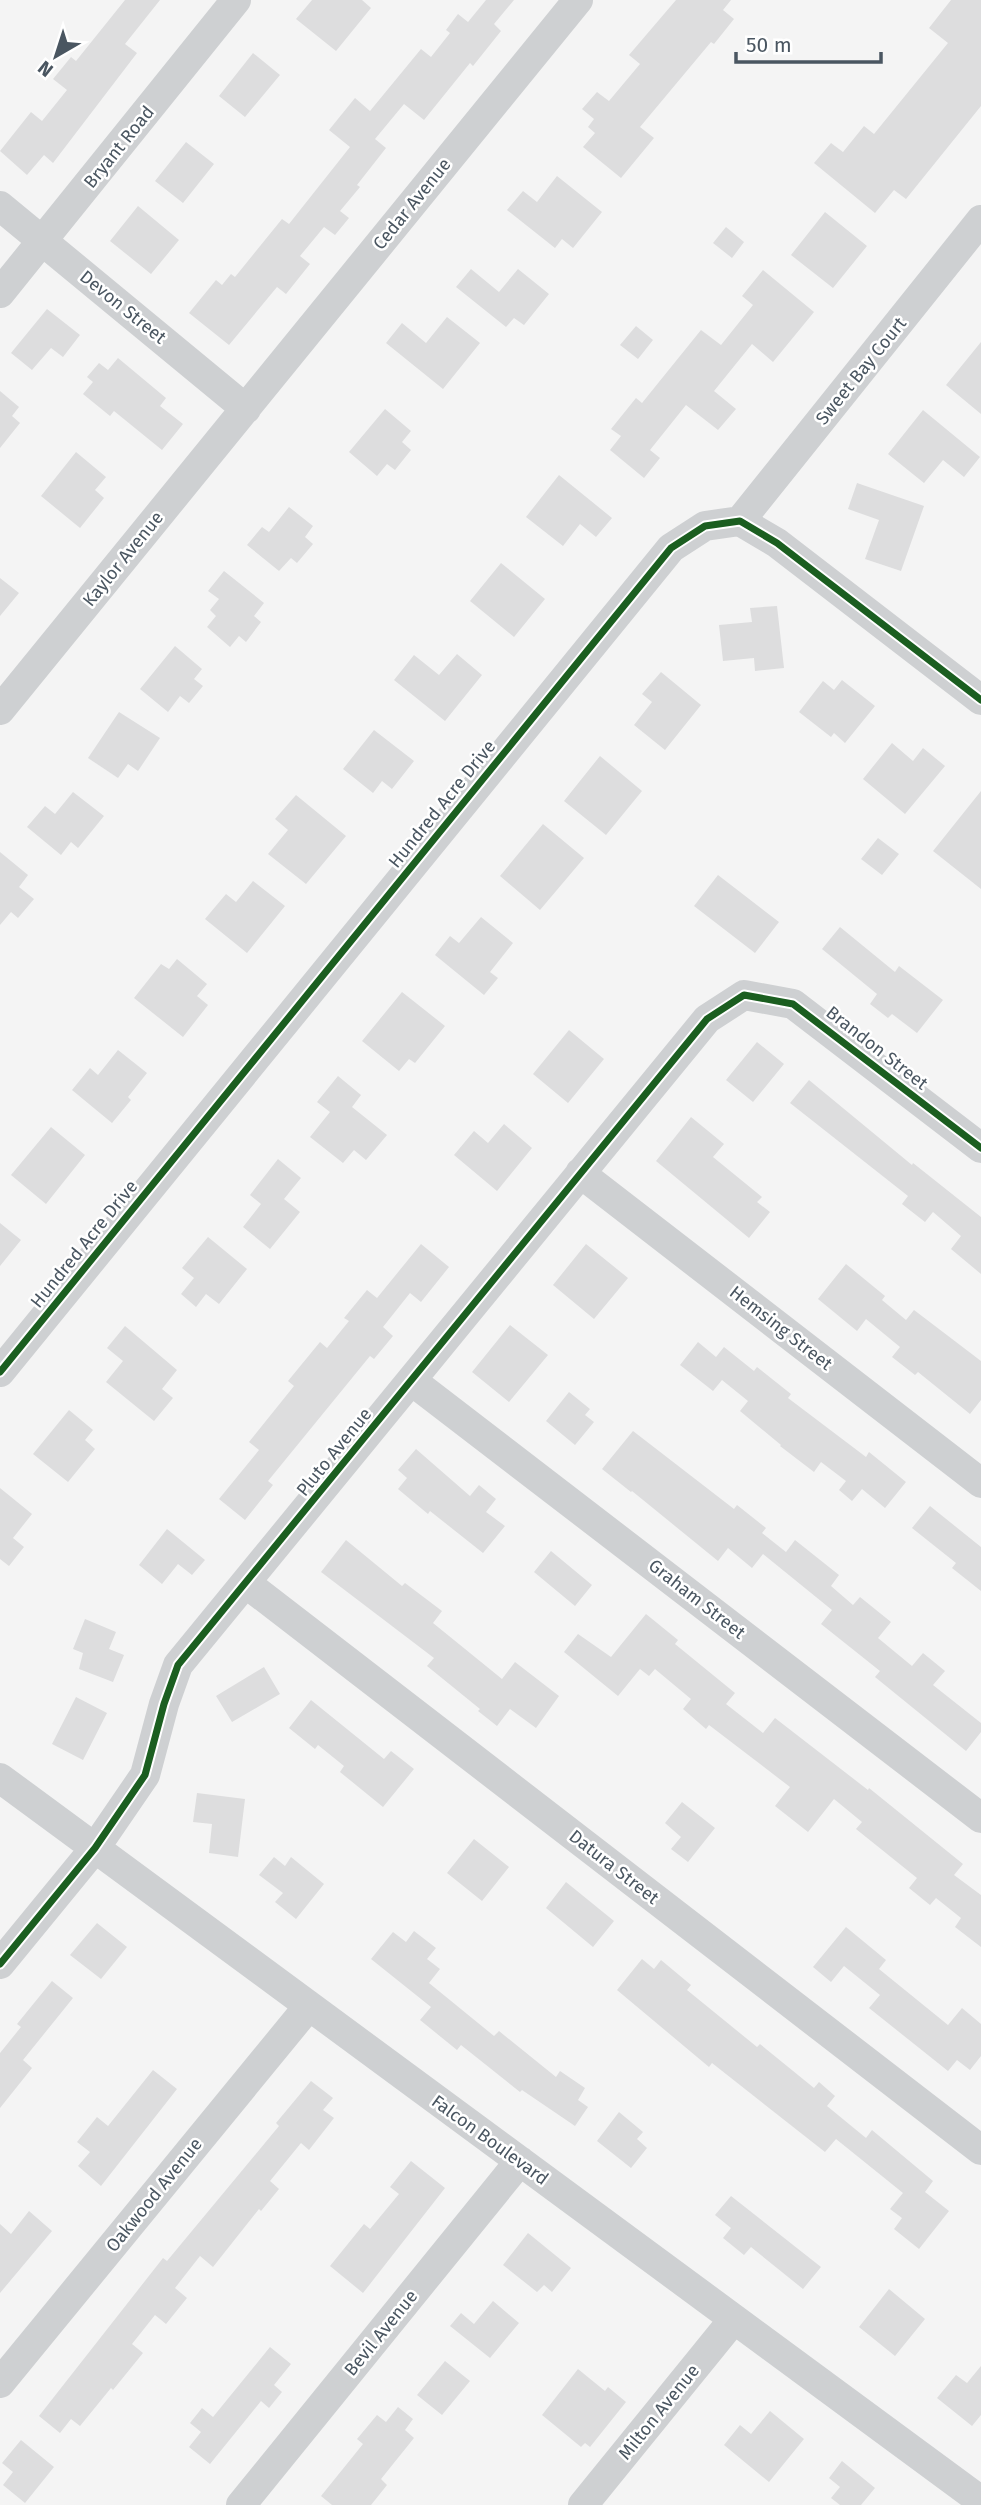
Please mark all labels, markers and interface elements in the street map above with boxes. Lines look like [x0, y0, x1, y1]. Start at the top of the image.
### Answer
north arrow [21, 21, 91, 91]
scale bar [736, 21, 881, 65]
text: 50 m [746, 32, 792, 58]
text: N [33, 56, 58, 82]
street label: Bryant Road [79, 101, 159, 193]
street label: Cedar Avenue [368, 154, 456, 254]
street label: Devon Street [75, 265, 171, 349]
street label: Sweet Bay Court [811, 312, 911, 429]
street label: Kaylor Avenue [78, 507, 168, 611]
street label: Hundred Acre Drive [384, 736, 500, 872]
street label: Brandon Street [822, 1001, 933, 1095]
street label: Hundred Acre Drive [26, 1176, 142, 1312]
street label: Hemsing Street [725, 1281, 837, 1375]
street label: Pluto Avenue [292, 1403, 376, 1501]
street label: Graham Street [644, 1554, 750, 1644]
street label: Datura Street [565, 1825, 664, 1909]
street label: Falcon Boulevard [427, 2090, 553, 2190]
street label: Oakwood Avenue [101, 2133, 207, 2257]
street label: Bevil Avenue [340, 2286, 422, 2380]
street label: Milton Avenue [614, 2360, 704, 2464]

